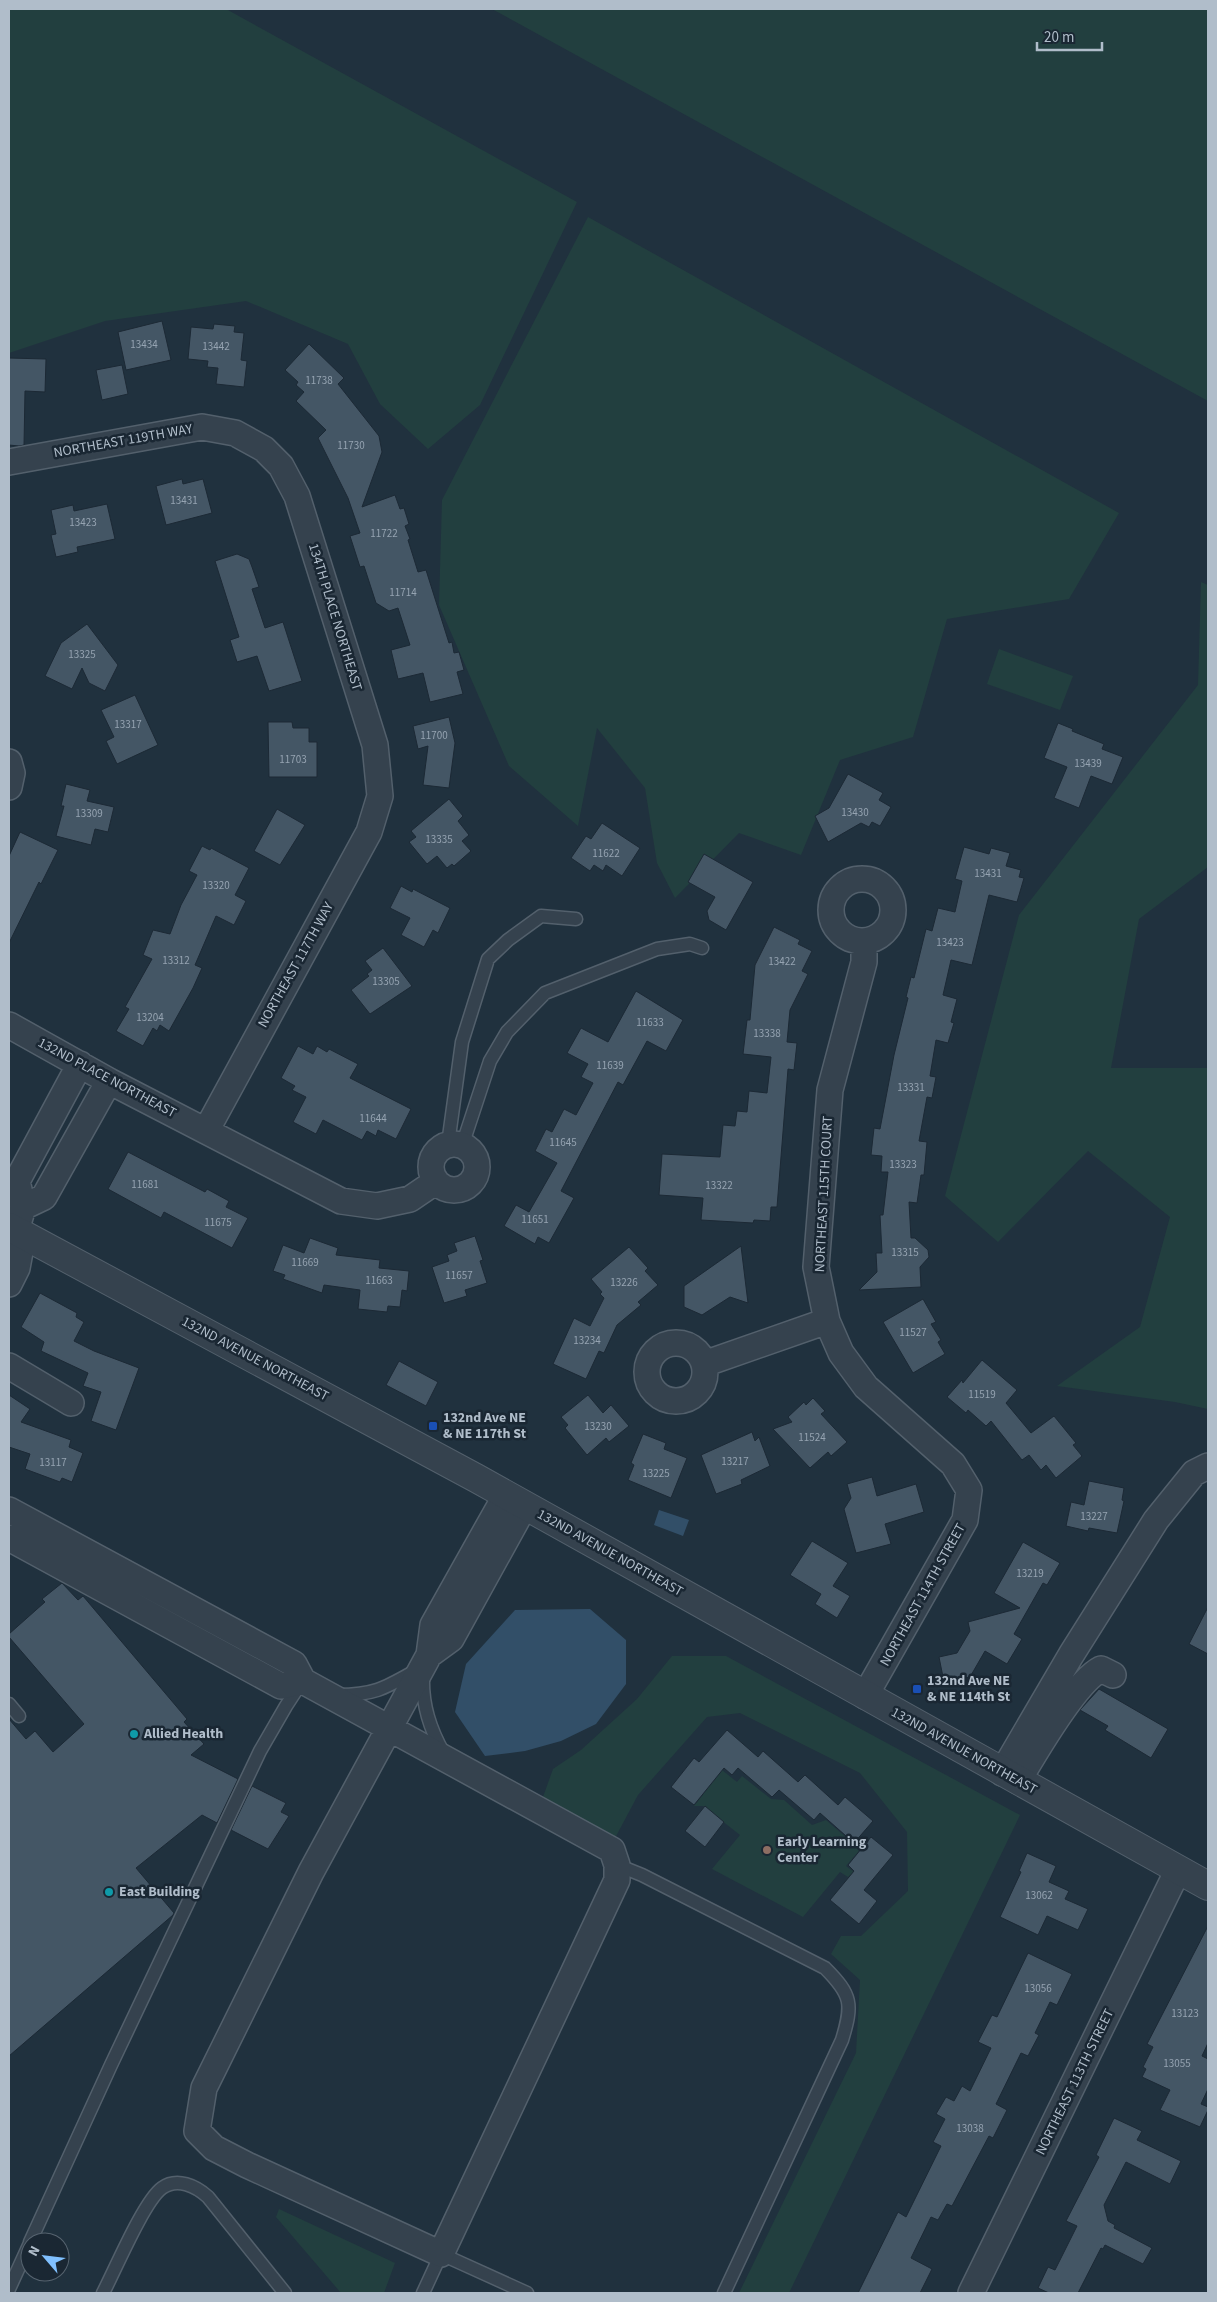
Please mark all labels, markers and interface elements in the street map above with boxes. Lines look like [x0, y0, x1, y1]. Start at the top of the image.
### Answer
scale bar [1037, 20, 1102, 52]
text: 20 m [1044, 27, 1074, 48]
house number: 13434 [130, 337, 158, 352]
house number: 13442 [202, 339, 230, 354]
house number: 11738 [305, 373, 333, 388]
street label: NORTHEAST 119TH WAY [52, 419, 194, 463]
house number: 11730 [337, 438, 365, 453]
house number: 13431 [170, 493, 198, 508]
house number: 13423 [69, 515, 97, 530]
house number: 11722 [370, 526, 398, 541]
street label: 134TH PLACE NORTHEAST [303, 541, 367, 694]
house number: 11714 [389, 585, 417, 600]
house number: 13325 [68, 647, 96, 662]
house number: 13317 [114, 717, 142, 732]
house number: 11700 [420, 728, 448, 743]
house number: 11703 [279, 752, 307, 767]
house number: 13439 [1074, 756, 1102, 771]
house number: 13430 [841, 805, 869, 820]
house number: 13309 [75, 806, 103, 821]
house number: 13335 [425, 832, 453, 847]
house number: 11622 [592, 846, 620, 861]
house number: 13431 [974, 866, 1002, 881]
house number: 13320 [202, 878, 230, 893]
street label: NORTHEAST 117TH WAY [253, 898, 339, 1031]
house number: 13423 [936, 935, 964, 950]
house number: 13312 [162, 953, 190, 968]
house number: 13422 [768, 954, 796, 969]
house number: 13305 [372, 974, 400, 989]
house number: 13204 [136, 1010, 164, 1025]
house number: 11633 [636, 1015, 664, 1030]
house number: 13338 [753, 1026, 781, 1041]
street label: 132ND PLACE NORTHEAST [34, 1033, 180, 1123]
house number: 11639 [596, 1058, 624, 1073]
house number: 13331 [897, 1080, 925, 1095]
house number: 11644 [359, 1111, 387, 1126]
street label: NORTHEAST 115TH COURT [810, 1115, 838, 1273]
house number: 11645 [549, 1135, 577, 1150]
house number: 13323 [889, 1157, 917, 1172]
house number: 11681 [131, 1177, 159, 1192]
house number: 13322 [705, 1178, 733, 1193]
house number: 11651 [521, 1212, 549, 1227]
house number: 11675 [204, 1215, 232, 1230]
house number: 13315 [891, 1245, 919, 1260]
house number: 11669 [291, 1255, 319, 1270]
house number: 11657 [445, 1268, 473, 1283]
house number: 11663 [365, 1273, 393, 1288]
house number: 13226 [610, 1275, 638, 1290]
street label: 132ND AVENUE NORTHEAST [178, 1312, 333, 1407]
house number: 11527 [899, 1325, 927, 1340]
house number: 13234 [573, 1333, 601, 1348]
house number: 11519 [968, 1387, 996, 1402]
place label: 132nd Ave NE & NE 117th St [443, 1408, 527, 1444]
house number: 13230 [584, 1419, 612, 1434]
marker: 132nd Ave NE & NE 117th St [427, 1420, 439, 1432]
house number: 11524 [798, 1430, 826, 1445]
house number: 13217 [721, 1454, 749, 1469]
house number: 13117 [39, 1455, 67, 1470]
house number: 13225 [642, 1466, 670, 1481]
street label: 132ND AVENUE NORTHEAST [533, 1504, 687, 1602]
house number: 13227 [1080, 1509, 1108, 1524]
street label: NORTHEAST 114TH STREET [875, 1520, 971, 1670]
house number: 13219 [1016, 1566, 1044, 1581]
place label: 132nd Ave NE & NE 114th St [927, 1671, 1011, 1707]
marker: 132nd Ave NE & NE 114th St [911, 1683, 923, 1695]
street label: 132ND AVENUE NORTHEAST [887, 1702, 1041, 1800]
place label: Allied Health [143, 1724, 223, 1744]
marker: Allied Health [128, 1728, 140, 1740]
place label: Early Learning Center [777, 1832, 867, 1868]
marker: Early Learning Center [761, 1844, 773, 1856]
place label: East Building [119, 1882, 200, 1902]
marker: East Building [103, 1886, 115, 1898]
house number: 13062 [1025, 1888, 1053, 1903]
house number: 13056 [1024, 1981, 1052, 1996]
street label: NORTHEAST 113TH STREET [1031, 2005, 1119, 2159]
house number: 13123 [1171, 2006, 1199, 2021]
house number: 13055 [1163, 2056, 1191, 2071]
house number: 13038 [956, 2121, 984, 2136]
north arrow [20, 2232, 70, 2282]
text: N [23, 2243, 45, 2260]

